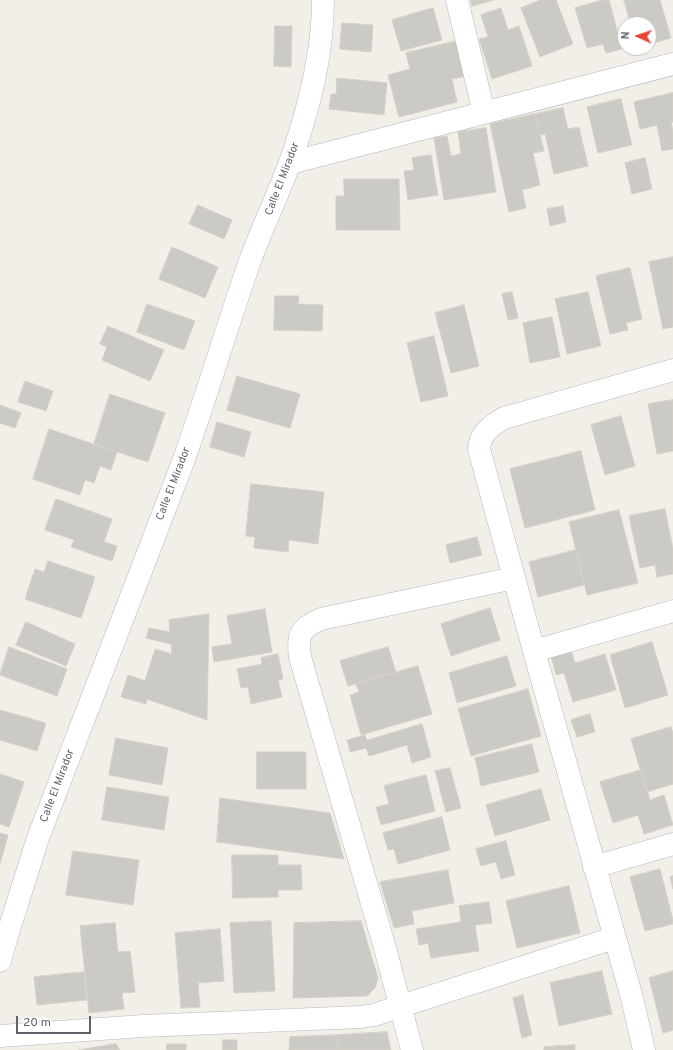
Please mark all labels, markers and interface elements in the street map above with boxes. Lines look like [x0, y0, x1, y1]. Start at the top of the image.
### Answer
north arrow [617, 16, 657, 56]
text: N [619, 31, 633, 40]
street label: Calle El Mirador [263, 140, 303, 218]
street label: Calle El Mirador [154, 445, 194, 523]
street label: Calle El Mirador [38, 747, 78, 825]
scale bar [18, 1008, 93, 1034]
text: 20 m [23, 1015, 51, 1031]

